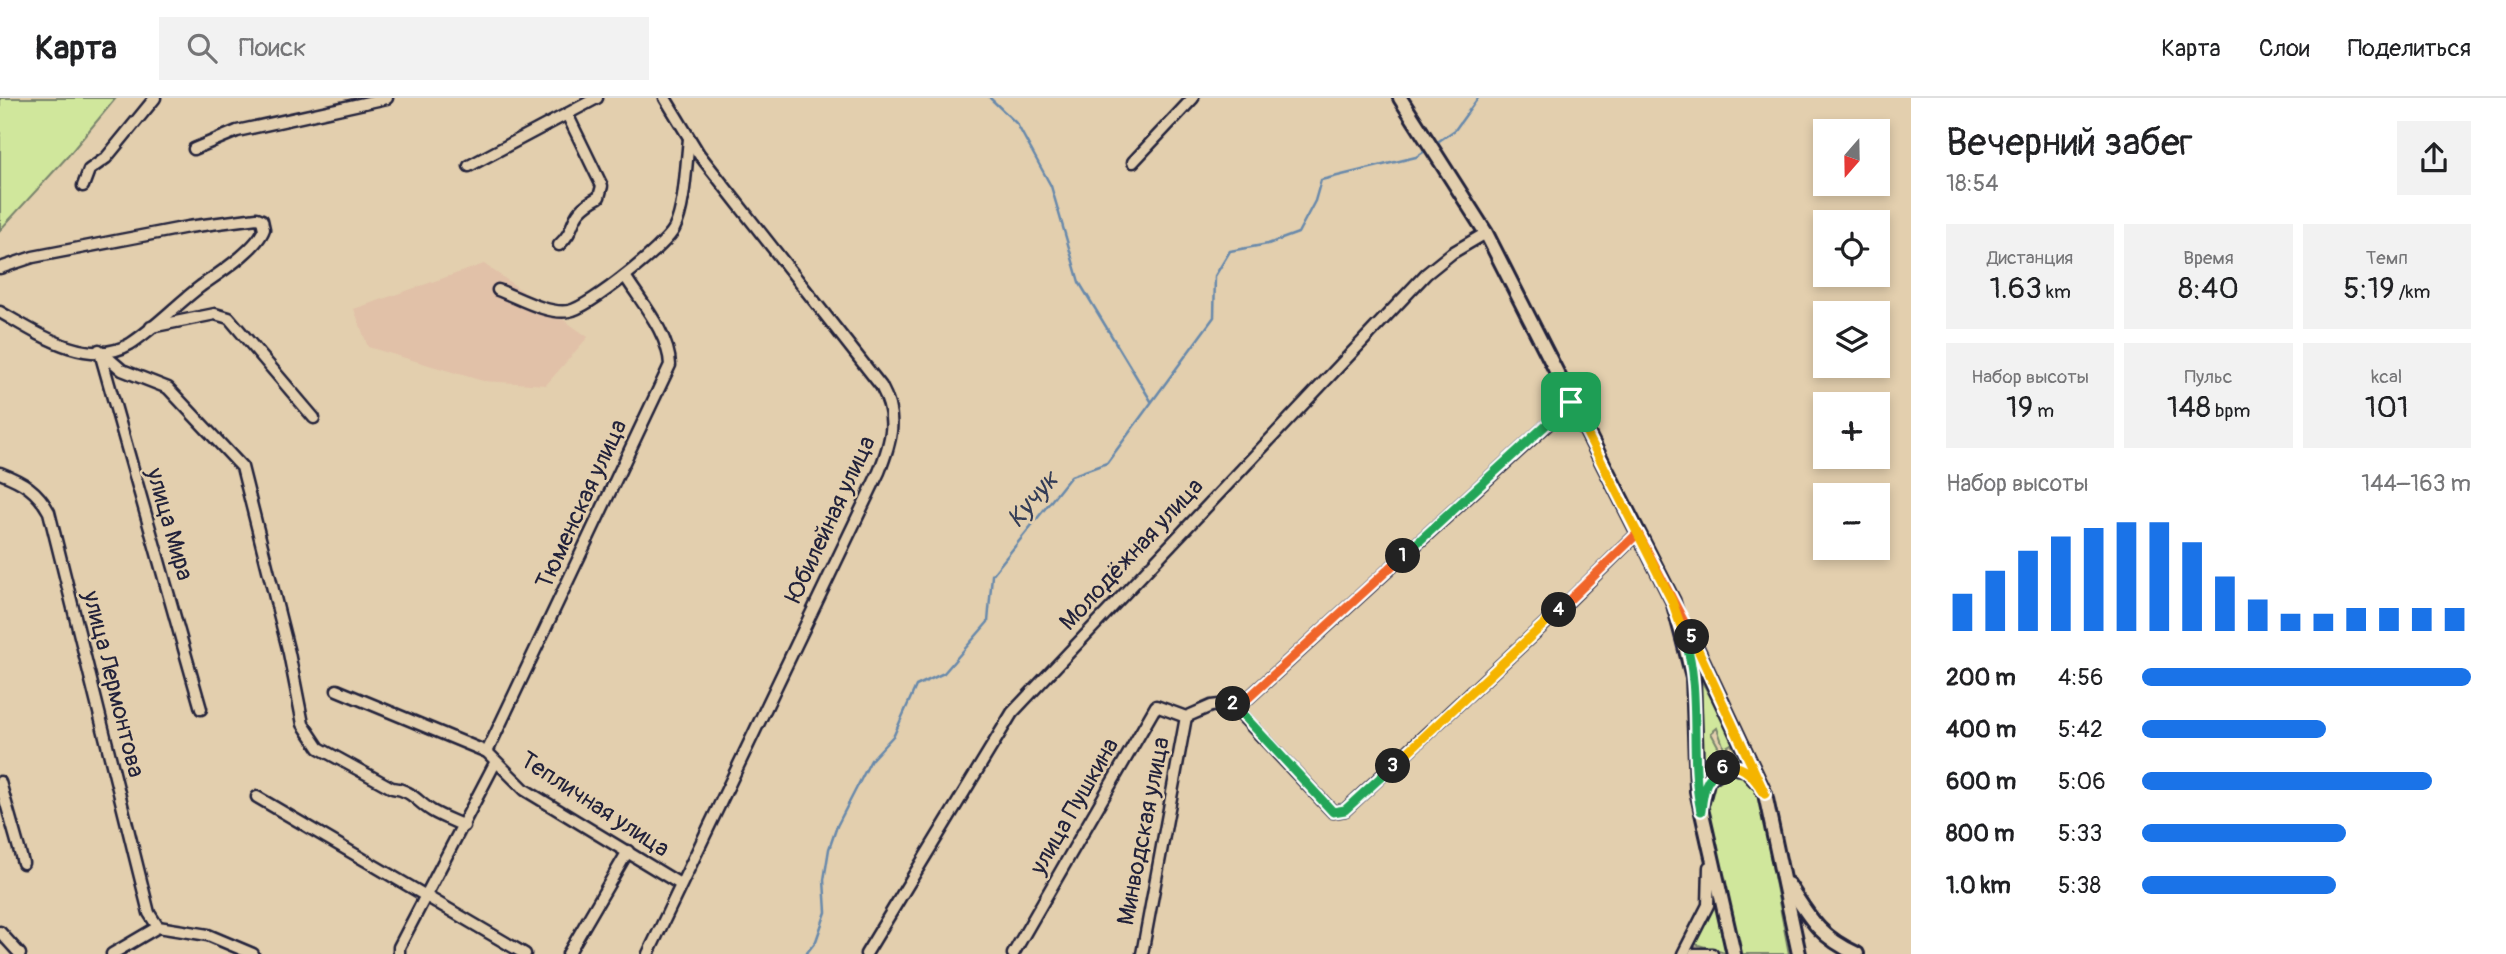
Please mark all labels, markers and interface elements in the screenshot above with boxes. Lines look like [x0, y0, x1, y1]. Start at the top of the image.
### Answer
search box [159, 17, 649, 80]
text: Карта [35, 28, 117, 69]
icon: search [183, 29, 221, 67]
text: Поиск [239, 32, 307, 64]
text: Карта [2161, 34, 2221, 63]
text: Слои [2259, 34, 2310, 63]
text: Поделиться [2348, 34, 2471, 63]
north arrow [1813, 119, 1890, 196]
map controls [1813, 119, 1890, 560]
text: Вечерний забег [1946, 119, 2193, 167]
button: share [2397, 121, 2471, 195]
text: 18:54 [1946, 169, 1999, 198]
button: locate [1813, 210, 1890, 287]
text: Дистанция [1987, 246, 2073, 270]
text: Время [2183, 246, 2234, 270]
text: Темп [2366, 246, 2408, 270]
text: 1.63 [1989, 270, 2042, 307]
text: 8:40 [2178, 270, 2239, 307]
text: 5:19 [2343, 270, 2395, 307]
text: km [2042, 280, 2071, 304]
text: /km [2395, 280, 2430, 304]
button: layers [1813, 301, 1890, 378]
text: Набор высоты [1971, 365, 2089, 389]
text: Пульс [2185, 365, 2232, 389]
text: kcal [2371, 365, 2402, 389]
pin [1541, 372, 1601, 432]
icon: arrive [1552, 383, 1590, 421]
text: 19 [2006, 389, 2033, 426]
text: 148 [2167, 389, 2211, 426]
text: 101 [2365, 389, 2409, 426]
button: + [1813, 392, 1890, 469]
text: m [2033, 399, 2054, 423]
text: bpm [2211, 399, 2250, 423]
street label: Тюменская улица [530, 415, 633, 594]
street label: Юбилейная улица [779, 431, 882, 607]
water label: Кучук [1000, 463, 1067, 534]
street label: улица Мира [139, 464, 199, 584]
text: Набор высоты [1946, 469, 2088, 498]
text: 144–163 m [2361, 469, 2471, 498]
street label: Молодёжная улица [1053, 472, 1209, 637]
button: − [1813, 483, 1890, 560]
pin: 1 [1386, 538, 1420, 574]
text: 1 [1399, 543, 1406, 567]
street label: улица Лермонтова [76, 587, 151, 780]
pin: 4 [1542, 592, 1576, 628]
text: 4 [1553, 597, 1564, 621]
pin: 5 [1674, 620, 1710, 654]
text: 5 [1686, 624, 1697, 648]
text: 200 m [1946, 663, 2016, 692]
text: 4:56 [2058, 663, 2103, 692]
pin: 2 [1216, 686, 1250, 722]
text: 2 [1227, 691, 1238, 715]
text: 400 m [1946, 715, 2016, 744]
text: 5:42 [2058, 715, 2103, 744]
street label: улица Пушкина [1023, 733, 1125, 881]
street label: Минводская улица [1111, 735, 1176, 928]
street label: Тепличная улица [515, 745, 675, 863]
pin: 3 [1376, 748, 1410, 784]
pin: 6 [1706, 750, 1740, 786]
text: 3 [1387, 753, 1398, 777]
text: 6 [1717, 755, 1728, 779]
text: 600 m [1946, 767, 2016, 796]
text: 5:06 [2058, 767, 2106, 796]
text: 800 m [1946, 819, 2014, 848]
text: 5:33 [2058, 819, 2102, 848]
text: 1.0 km [1946, 871, 2011, 900]
text: 5:38 [2058, 871, 2101, 900]

